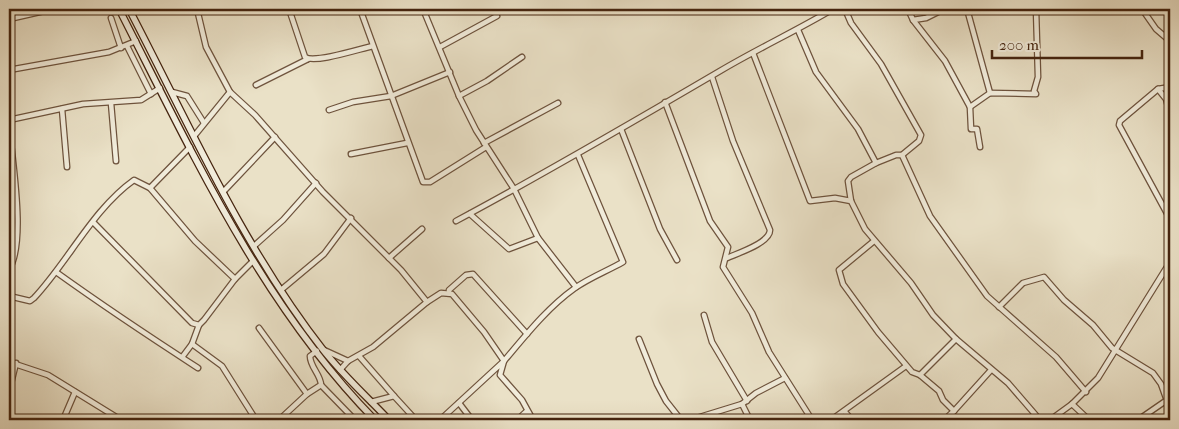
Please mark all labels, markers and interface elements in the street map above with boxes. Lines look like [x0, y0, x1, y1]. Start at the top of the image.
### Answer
scale bar [992, 28, 1142, 60]
text: 200 m [999, 36, 1039, 54]

